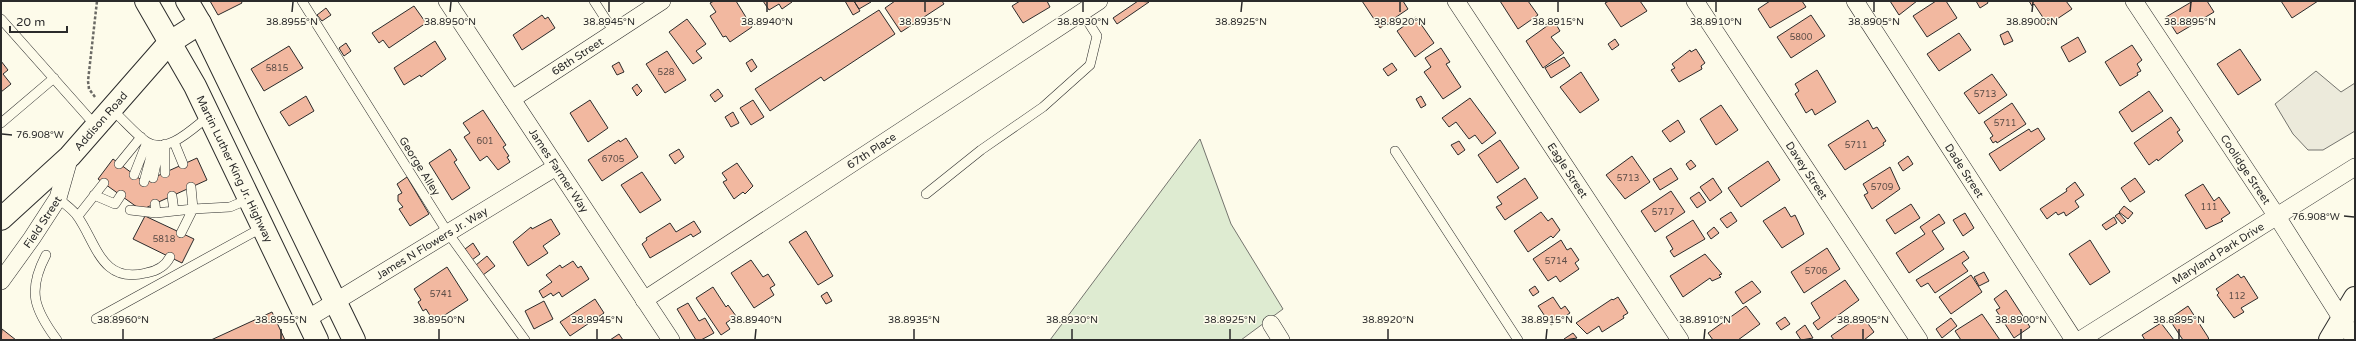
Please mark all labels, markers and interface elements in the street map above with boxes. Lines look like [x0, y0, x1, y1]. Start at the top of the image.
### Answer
scale bar [10, 8, 67, 34]
text: 20 m [16, 15, 45, 29]
text: 38.8955°N [266, 16, 318, 28]
text: 38.8950°N [424, 16, 476, 28]
text: 38.8945°N [583, 16, 635, 28]
text: 38.8940°N [741, 16, 793, 28]
text: 38.8935°N [899, 16, 951, 28]
text: 38.8930°N [1057, 16, 1109, 28]
text: 38.8925°N [1215, 16, 1267, 28]
text: 38.8920°N [1374, 16, 1426, 28]
text: 38.8915°N [1532, 16, 1584, 28]
text: 38.8910°N [1690, 16, 1742, 28]
text: 38.8905°N [1848, 16, 1900, 28]
text: 38.8900°N [2006, 16, 2058, 28]
text: 38.8895°N [2164, 16, 2216, 28]
house number: 5800 [1790, 32, 1813, 43]
street label: 68th Street [549, 35, 606, 78]
house number: 5815 [266, 63, 289, 74]
house number: 528 [658, 67, 675, 78]
street label: Addison Road [72, 89, 130, 153]
house number: 5713 [1974, 89, 1996, 100]
street label: Martin Luther King Jr. Highway [194, 93, 275, 245]
house number: 5711 [1994, 118, 2016, 129]
street label: James Farmer Way [526, 126, 591, 215]
text: 76.908°W [16, 129, 64, 141]
street label: 67th Place [845, 130, 899, 172]
street label: Coolidge Street [2217, 132, 2273, 207]
street label: George Alley [396, 134, 443, 198]
house number: 601 [477, 136, 493, 147]
street label: Davey Street [1783, 139, 1830, 202]
house number: 5711 [1845, 140, 1867, 151]
street label: Eagle Street [1545, 141, 1590, 201]
street label: Dade Street [1942, 141, 1986, 200]
house number: 6705 [602, 154, 625, 165]
house number: 5713 [1617, 173, 1639, 184]
house number: 5709 [1871, 182, 1894, 193]
street label: Field Street [21, 194, 64, 251]
house number: 111 [2201, 202, 2217, 213]
street label: James N Flowers Jr. Way [374, 204, 490, 282]
house number: 5717 [1652, 207, 1675, 218]
text: 76.908°W [2292, 211, 2340, 223]
street label: Maryland Park Drive [2170, 220, 2267, 287]
house number: 5818 [153, 234, 176, 245]
house number: 5714 [1545, 256, 1568, 267]
house number: 5706 [1805, 266, 1828, 277]
house number: 5741 [430, 289, 452, 300]
house number: 112 [2229, 291, 2245, 302]
text: 38.8960°N [97, 314, 149, 326]
text: 38.8955°N [255, 314, 307, 326]
text: 38.8950°N [413, 314, 465, 326]
text: 38.8945°N [571, 314, 623, 326]
text: 38.8940°N [730, 314, 782, 326]
text: 38.8935°N [888, 314, 940, 326]
text: 38.8930°N [1046, 314, 1098, 326]
text: 38.8925°N [1204, 314, 1256, 326]
text: 38.8920°N [1362, 314, 1414, 326]
text: 38.8915°N [1521, 314, 1573, 326]
text: 38.8910°N [1679, 314, 1731, 326]
text: 38.8905°N [1837, 314, 1889, 326]
text: 38.8900°N [1995, 314, 2047, 326]
text: 38.8895°N [2153, 314, 2205, 326]

